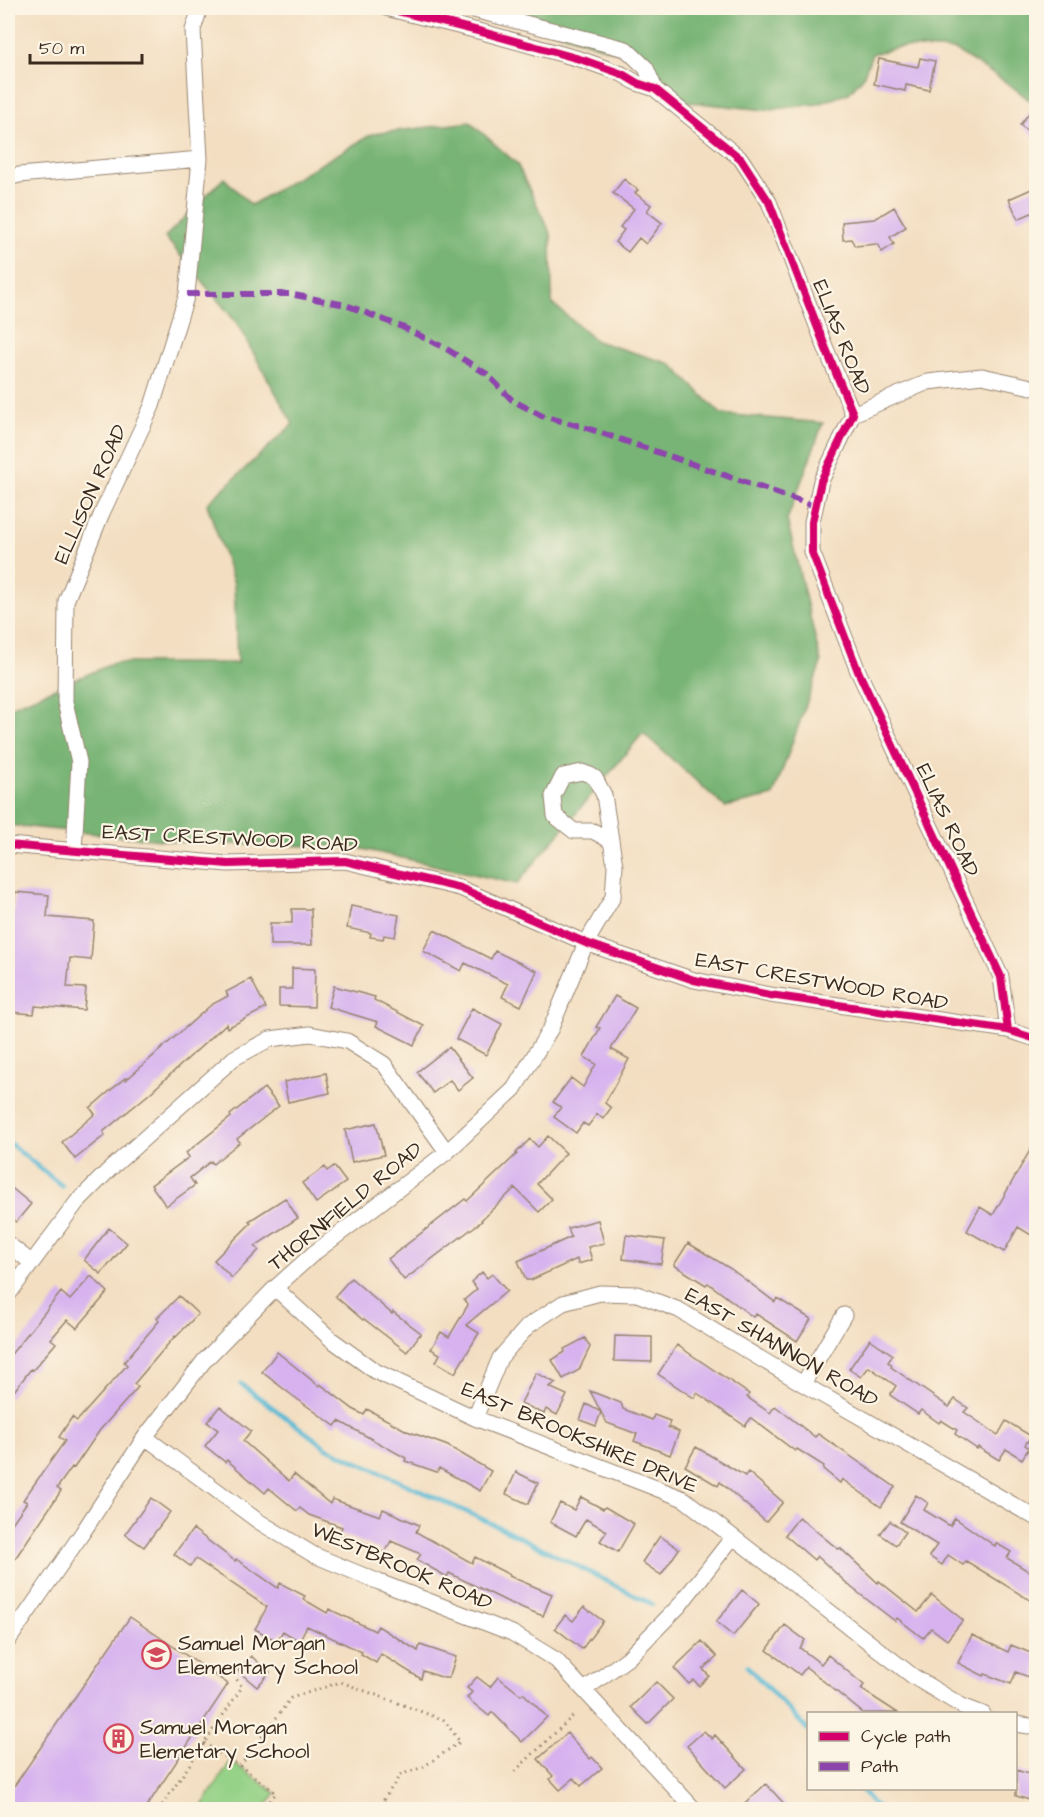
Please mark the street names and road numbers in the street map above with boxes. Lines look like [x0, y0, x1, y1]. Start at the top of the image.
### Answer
street label: ELIAS ROAD [805, 275, 878, 399]
street label: ELLISON ROAD [47, 419, 134, 569]
street label: ELIAS ROAD [909, 759, 987, 882]
street label: EAST CRESTWOOD ROAD [102, 817, 359, 860]
street label: EAST CRESTWOOD ROAD [693, 945, 951, 1018]
street label: THORNFIELD ROAD [262, 1135, 429, 1278]
street label: EAST SHANNON ROAD [680, 1280, 884, 1415]
street label: EAST BROOKSHIRE DRIVE [457, 1374, 703, 1501]
street label: WESTBROOK ROAD [307, 1515, 497, 1618]

